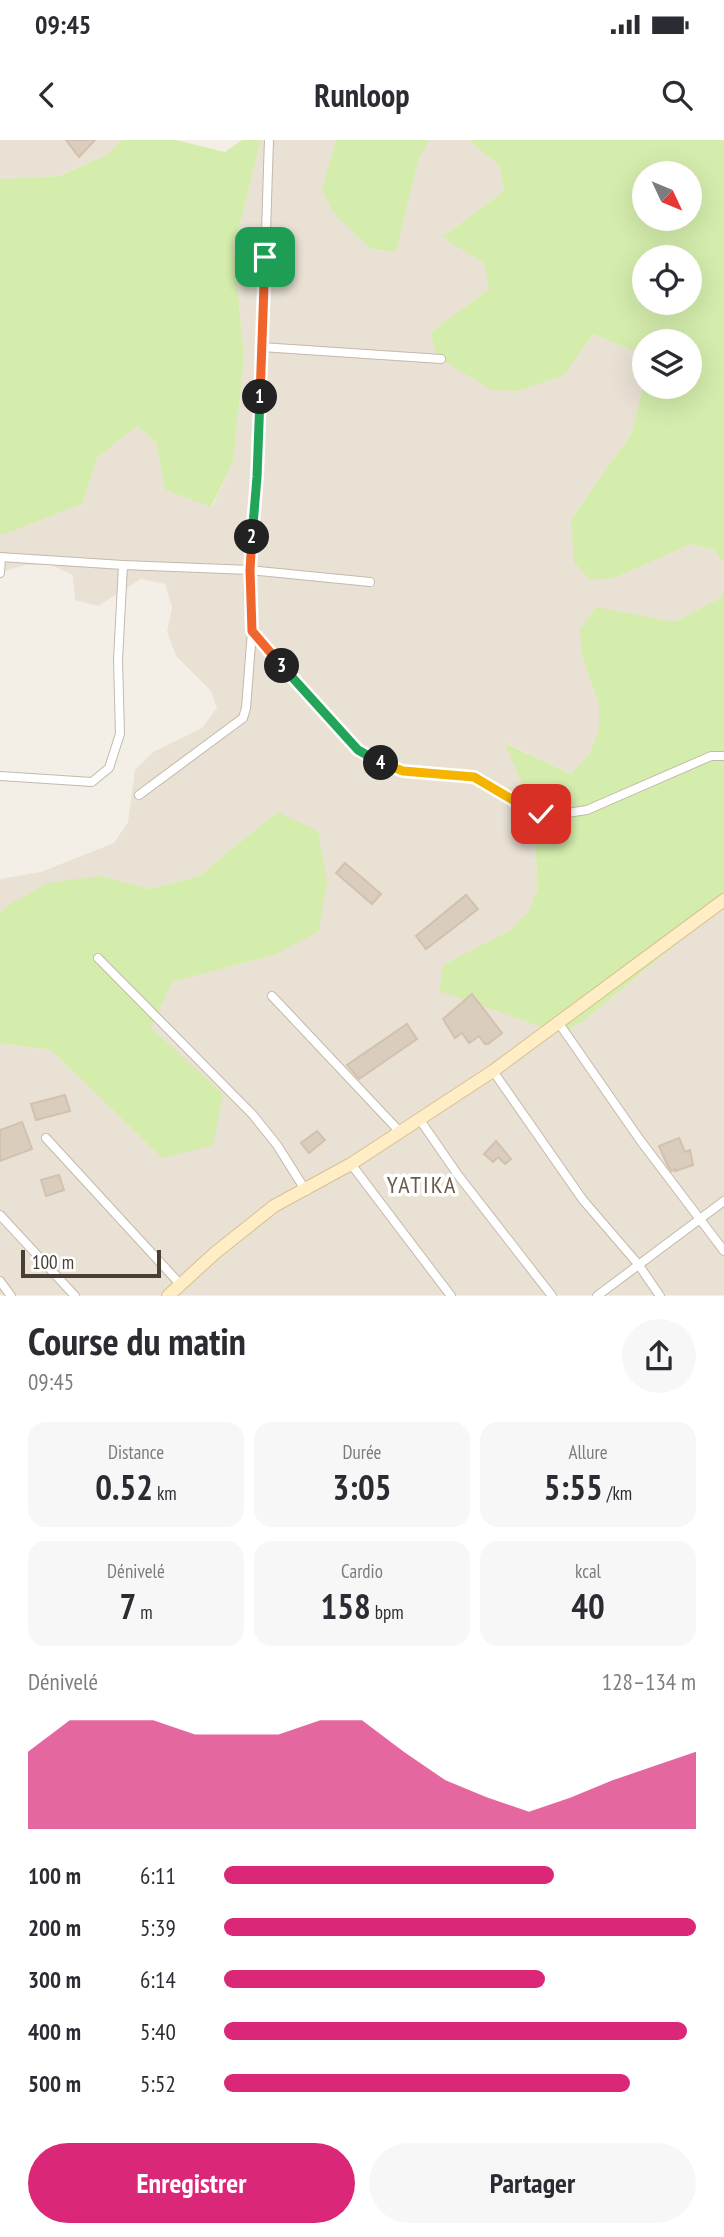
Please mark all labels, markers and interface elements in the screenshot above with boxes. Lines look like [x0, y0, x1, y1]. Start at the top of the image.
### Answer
text: 09:45 [35, 8, 91, 41]
text: Runloop [314, 74, 410, 116]
icon: back [28, 76, 66, 114]
icon: search [658, 76, 696, 114]
north arrow [632, 161, 702, 231]
map controls [632, 161, 702, 399]
pin [235, 227, 295, 287]
icon: arrive [246, 238, 284, 276]
button: locate [632, 245, 702, 315]
button: layers [632, 329, 702, 399]
pin: 1 [243, 380, 278, 414]
text: 1 [255, 384, 264, 408]
pin: 2 [234, 520, 270, 554]
text: 2 [247, 524, 256, 548]
pin: 3 [264, 648, 300, 684]
text: 3 [277, 653, 286, 677]
pin: 4 [364, 746, 398, 780]
text: 4 [376, 750, 385, 774]
pin [511, 784, 571, 844]
icon: check [522, 795, 560, 833]
district label: YATIKA [387, 1169, 457, 1200]
scale bar [21, 1246, 161, 1278]
text: 100 m [32, 1250, 74, 1274]
text: Course du matin [28, 1316, 246, 1365]
button: share [622, 1319, 696, 1393]
text: 09:45 [28, 1367, 74, 1396]
text: Distance [108, 1440, 164, 1464]
text: Durée [343, 1440, 381, 1464]
text: Allure [568, 1440, 608, 1464]
text: 0.52 [95, 1464, 153, 1510]
text: 3:05 [333, 1464, 391, 1510]
text: 5:55 [544, 1464, 603, 1510]
text: km [153, 1481, 177, 1505]
text: /km [603, 1481, 632, 1505]
text: Dénivelé [107, 1559, 165, 1583]
text: Cardio [341, 1559, 383, 1583]
text: kcal [575, 1559, 601, 1583]
text: 7 [119, 1583, 136, 1629]
text: 158 [320, 1583, 371, 1629]
text: 40 [571, 1583, 605, 1629]
text: m [136, 1600, 153, 1624]
text: bpm [371, 1600, 404, 1624]
text: Dénivelé [28, 1667, 98, 1696]
text: 128–134 m [602, 1667, 696, 1696]
text: 100 m [28, 1861, 81, 1890]
text: 6:11 [140, 1861, 176, 1890]
text: 200 m [28, 1913, 81, 1942]
text: 5:39 [140, 1913, 176, 1942]
text: 300 m [28, 1965, 81, 1994]
text: 6:14 [140, 1965, 176, 1994]
text: 400 m [28, 2017, 81, 2046]
text: 5:40 [140, 2017, 176, 2046]
text: 500 m [28, 2069, 81, 2098]
text: 5:52 [140, 2069, 176, 2098]
button: Enregistrer [28, 2143, 355, 2223]
button: Partager [369, 2143, 696, 2223]

